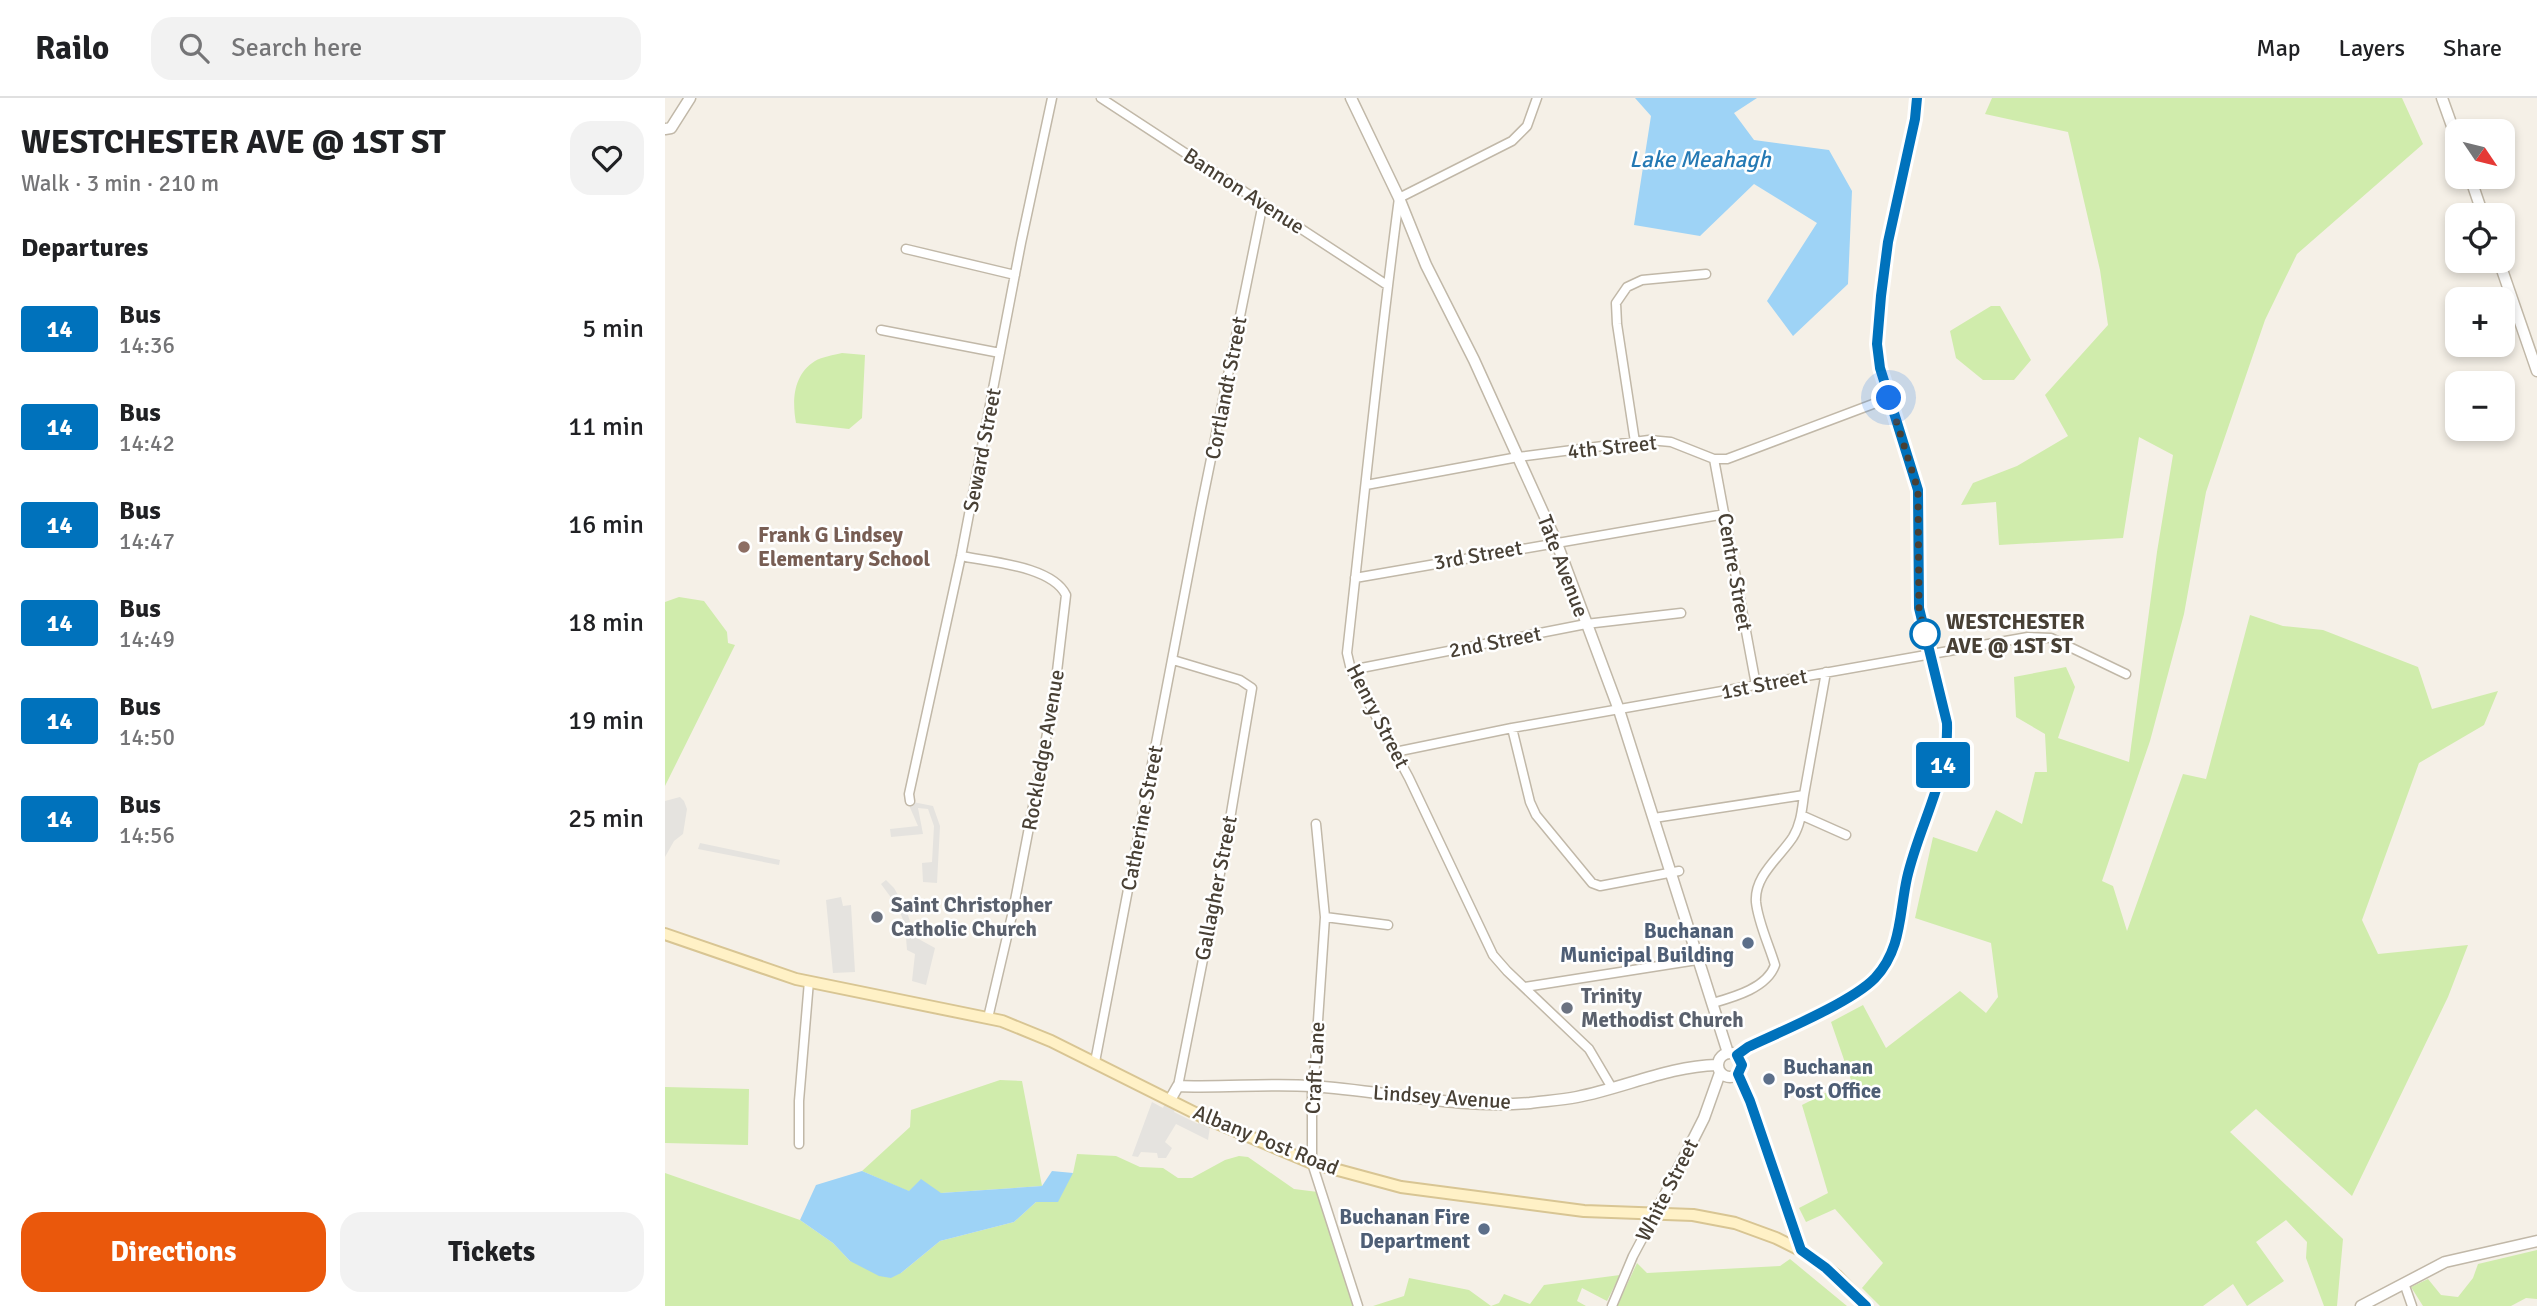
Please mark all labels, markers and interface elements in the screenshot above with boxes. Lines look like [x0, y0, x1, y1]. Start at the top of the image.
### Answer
search box [151, 17, 641, 80]
text: Railo [35, 28, 109, 69]
icon: search [175, 29, 213, 67]
text: Search here [231, 32, 362, 64]
text: Map [2256, 33, 2301, 63]
text: Layers [2339, 33, 2405, 63]
text: Share [2443, 33, 2502, 63]
north arrow [2445, 119, 2515, 189]
map controls [2445, 119, 2515, 441]
button: heart [570, 121, 644, 195]
text: WESTCHESTER AVE @ 1ST ST [21, 122, 446, 163]
street label: Bannon Avenue [1179, 142, 1309, 240]
water label: Lake Meahagh [1629, 145, 1772, 174]
text: Walk · 3 min · 210 m [21, 169, 219, 198]
button: locate [2445, 203, 2515, 273]
text: Departures [21, 232, 148, 264]
button: + [2445, 287, 2515, 357]
text: Bus [119, 299, 161, 331]
text: 5 min [582, 313, 644, 345]
text: 14 [47, 314, 72, 344]
street label: Cortlandt Street [1199, 314, 1253, 462]
text: 14:36 [119, 331, 175, 360]
button: − [2445, 371, 2515, 441]
your location [1871, 380, 1906, 415]
street label: Seward Street [957, 386, 1007, 514]
text: Bus [119, 397, 161, 429]
text: 11 min [568, 411, 644, 443]
text: 14 [47, 412, 72, 442]
text: 14:42 [119, 429, 175, 458]
street label: 4th Street [1566, 429, 1658, 465]
text: Bus [119, 495, 161, 527]
text: 16 min [568, 509, 644, 541]
text: 14 [47, 510, 72, 540]
street label: Tate Avenue [1532, 511, 1594, 621]
street label: Centre Street [1712, 511, 1758, 633]
place label: Frank G Lindsey Elementary School [758, 522, 930, 572]
text: 14:47 [119, 527, 175, 556]
street label: 3rd Street [1432, 534, 1524, 576]
marker: Frank G Lindsey Elementary School [736, 539, 752, 555]
text: Bus [119, 593, 161, 625]
text: 18 min [568, 607, 644, 639]
text: 14 [47, 608, 72, 638]
place label: WESTCHESTER AVE @ 1ST ST [1946, 609, 2085, 659]
marker: WESTCHESTER AVE @ 1ST ST [1910, 619, 1940, 649]
street label: 2nd Street [1447, 620, 1543, 664]
text: 14:49 [119, 625, 175, 654]
street label: Henry Street [1341, 660, 1415, 772]
street label: 1st Street [1719, 663, 1809, 705]
street label: Rockledge Avenue [1016, 668, 1070, 832]
text: Bus [119, 691, 161, 723]
text: 19 min [568, 705, 644, 737]
text: 14 [47, 706, 72, 736]
text: 14:50 [119, 723, 175, 752]
line badge: 14 [1911, 742, 1975, 788]
street label: Catherine Street [1115, 743, 1169, 893]
text: 14 [1930, 750, 1956, 780]
text: Bus [119, 789, 161, 821]
text: 25 min [568, 803, 644, 835]
text: 14 [47, 804, 72, 834]
street label: Gallagher Street [1189, 813, 1243, 963]
text: 14:56 [119, 821, 175, 850]
place label: Saint Christopher Catholic Church [891, 892, 1053, 942]
marker: Saint Christopher Catholic Church [869, 909, 885, 925]
place label: Buchanan Municipal Building [1560, 918, 1734, 968]
marker: Buchanan Municipal Building [1740, 935, 1756, 951]
place label: Trinity Methodist Church [1581, 983, 1744, 1033]
marker: Trinity Methodist Church [1559, 1000, 1575, 1016]
street label: Craft Lane [1300, 1021, 1330, 1115]
place label: Buchanan Post Office [1783, 1054, 1881, 1104]
marker: Buchanan Post Office [1761, 1071, 1777, 1087]
street label: Lindsey Avenue [1372, 1079, 1512, 1115]
street label: Albany Post Road [1190, 1099, 1342, 1181]
street label: White Street [1630, 1134, 1704, 1246]
place label: Buchanan Fire Department [1339, 1204, 1470, 1254]
button: Directions [21, 1212, 326, 1292]
button: Tickets [340, 1212, 644, 1292]
marker: Buchanan Fire Department [1476, 1221, 1492, 1237]

